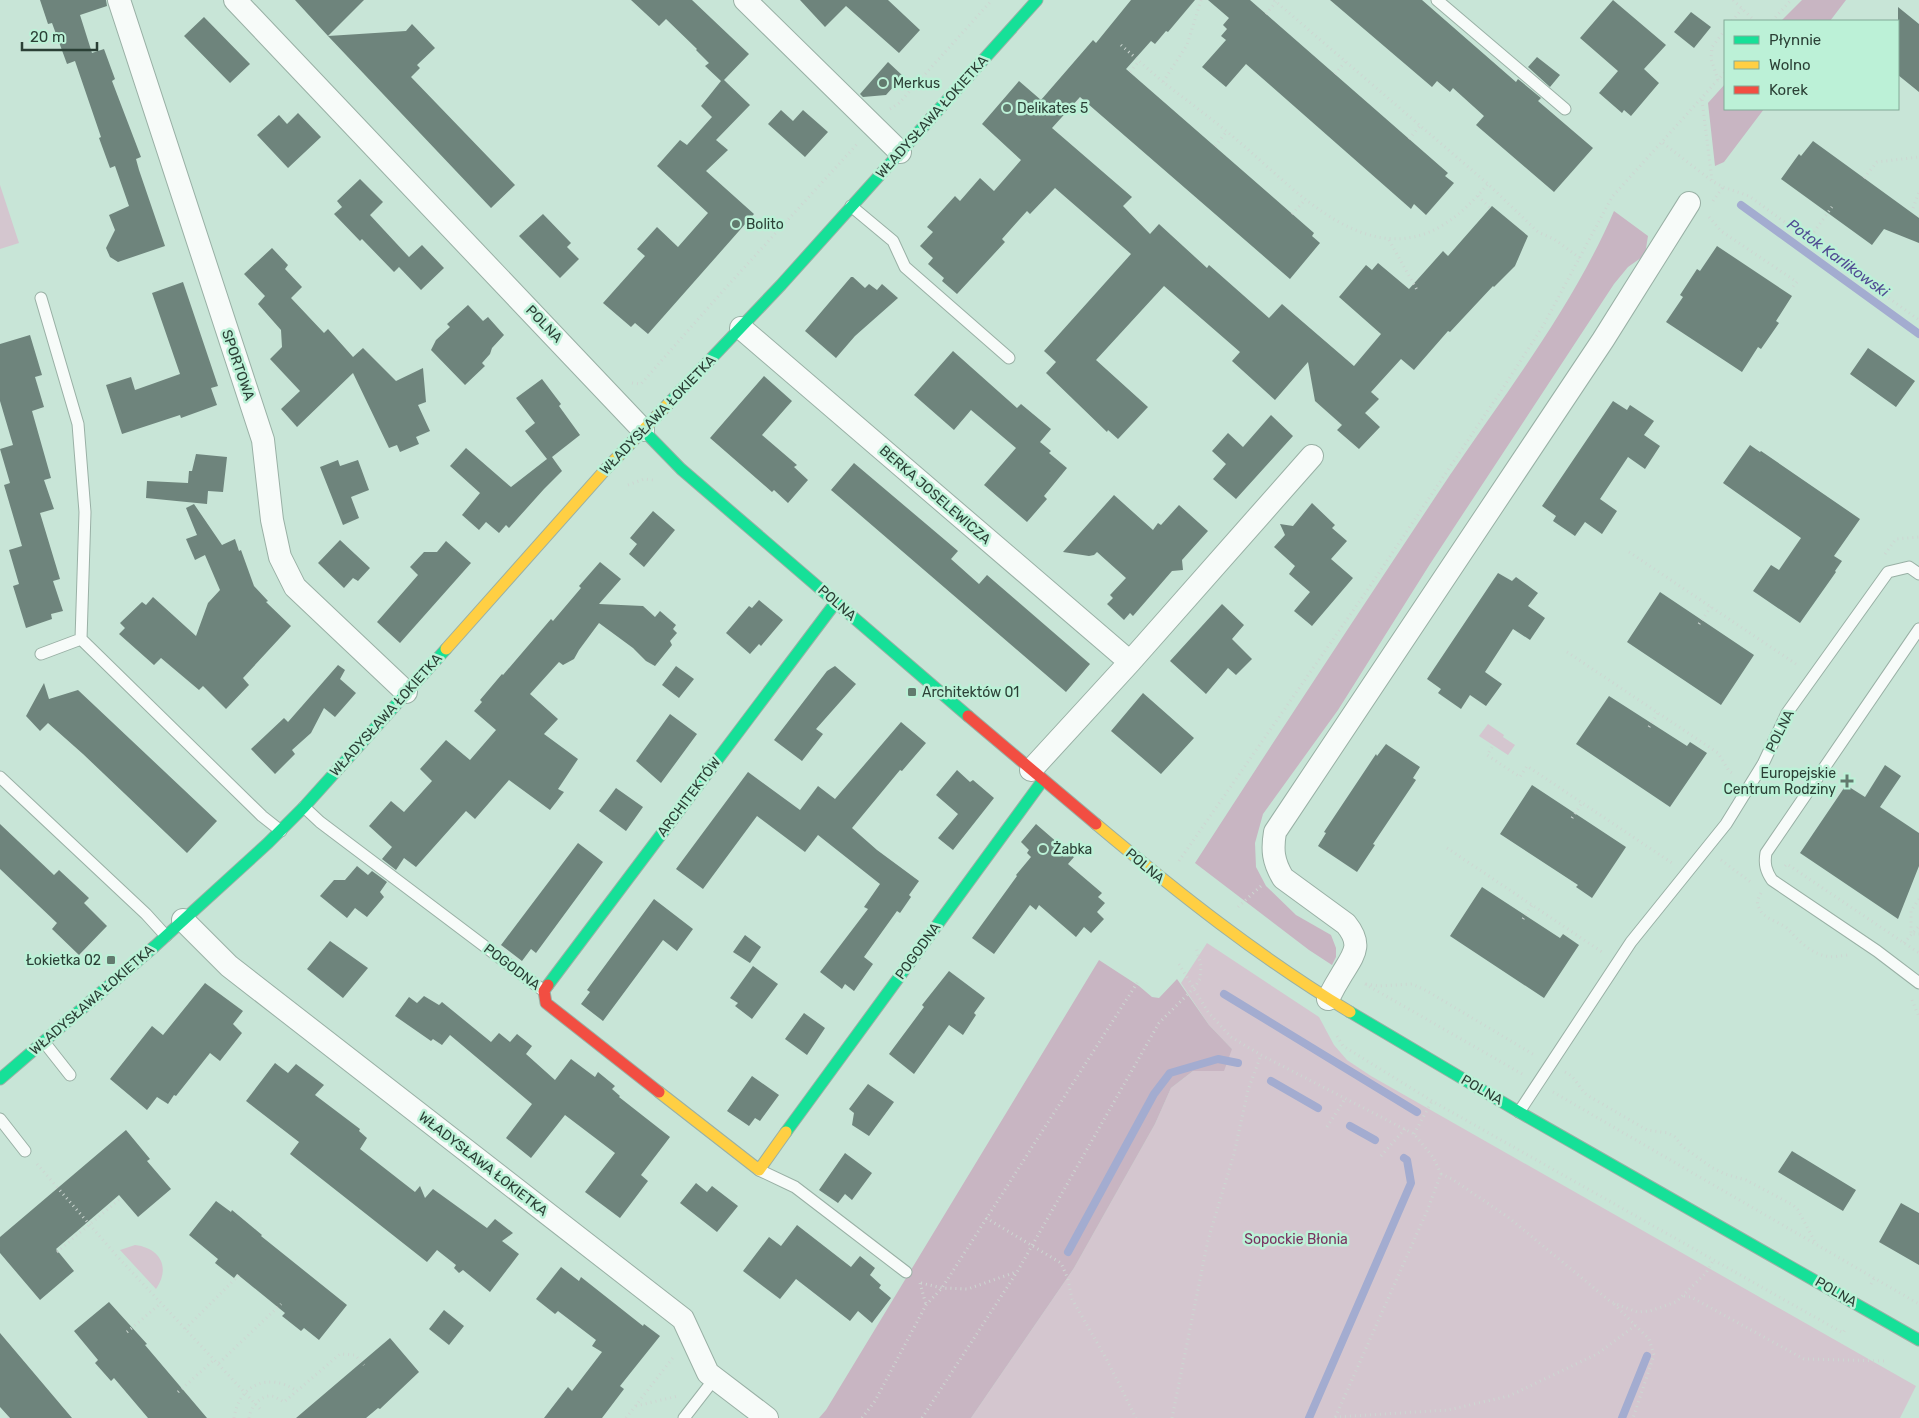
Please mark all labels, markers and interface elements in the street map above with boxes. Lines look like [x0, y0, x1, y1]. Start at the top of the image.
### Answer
scale bar [22, 20, 98, 52]
legend [1724, 20, 1899, 110]
text: 20 m [30, 28, 65, 46]
text: Płynnie [1769, 31, 1821, 49]
street label: WŁADYSŁAWA ŁOKIETKA [872, 52, 992, 182]
text: Wolno [1769, 56, 1811, 74]
place label: Merkus [893, 75, 940, 92]
marker: Merkus [877, 77, 889, 89]
text: Korek [1769, 81, 1808, 99]
place label: Delikates 5 [1017, 100, 1088, 117]
marker: Delikates 5 [1001, 102, 1013, 114]
water label: Potok Karlikowski [1784, 215, 1893, 301]
place label: Bolito [746, 216, 784, 233]
marker: Bolito [730, 218, 742, 230]
street label: POLNA [522, 302, 566, 347]
street label: SPORTOWA [218, 327, 258, 403]
street label: WŁADYSŁAWA ŁOKIETKA [596, 351, 720, 478]
street label: BERKA JOSELEWICZA [876, 442, 995, 548]
street label: POLNA [814, 582, 860, 625]
street label: WŁADYSŁAWA ŁOKIETKA [326, 650, 446, 780]
place label: Architektów 01 [922, 684, 1019, 701]
marker: Architektów 01 [906, 686, 918, 698]
street label: POLNA [1762, 706, 1798, 755]
street label: ARCHITEKTÓW [653, 753, 724, 840]
place label: Europejskie Centrum Rodziny [1723, 765, 1836, 798]
marker: Europejskie Centrum Rodziny [1840, 774, 1854, 788]
place label: Żabka [1053, 841, 1092, 858]
marker: Żabka [1037, 843, 1049, 855]
street label: POLNA [1122, 845, 1168, 888]
street label: POGODNA [892, 919, 945, 983]
street label: POGODNA [480, 940, 544, 994]
street label: WŁADYSŁAWA ŁOKIETKA [26, 941, 158, 1059]
place label: Łokietka 02 [26, 952, 101, 969]
marker: Łokietka 02 [105, 954, 117, 966]
street label: POLNA [1458, 1071, 1506, 1109]
street label: WŁADYSŁAWA ŁOKIETKA [415, 1108, 552, 1220]
park label: Sopockie Błonia [1244, 1231, 1348, 1248]
street label: POLNA [1812, 1273, 1860, 1311]

